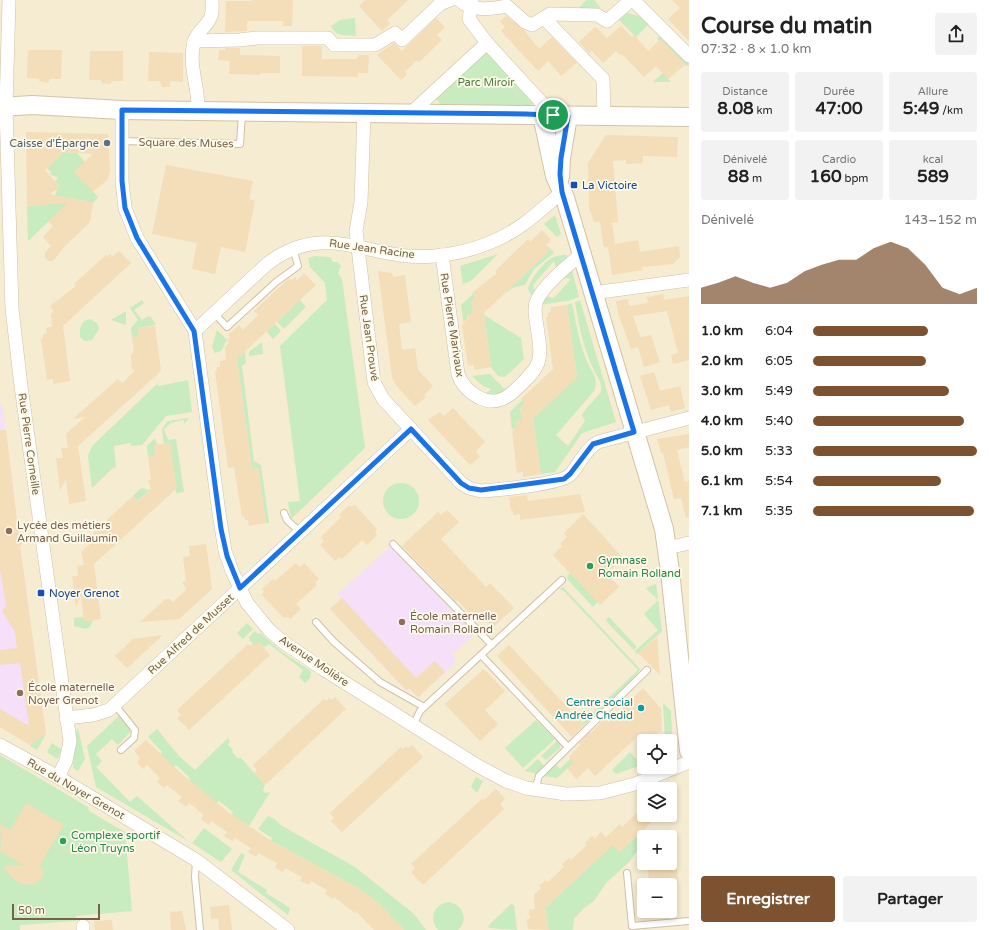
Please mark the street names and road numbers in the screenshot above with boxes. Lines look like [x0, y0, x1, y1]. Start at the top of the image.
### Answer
street label: Square des Muses [138, 136, 234, 150]
street label: Rue Jean Racine [328, 237, 416, 261]
street label: Rue Pierre Marivaux [437, 272, 467, 378]
street label: Rue Jean Prouvé [356, 294, 382, 382]
street label: Rue Pierre Corneille [15, 392, 43, 496]
street label: Rue Alfred de Musset [145, 591, 237, 677]
street label: Avenue Molière [277, 633, 351, 689]
street label: Rue du Noyer Grenot [25, 756, 127, 822]

